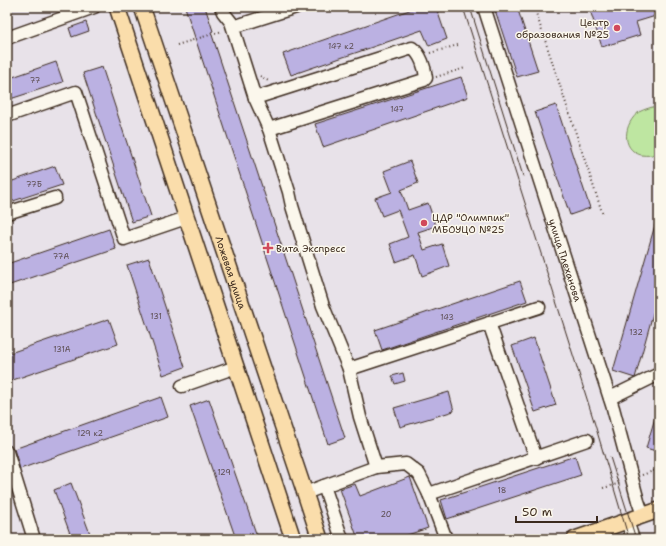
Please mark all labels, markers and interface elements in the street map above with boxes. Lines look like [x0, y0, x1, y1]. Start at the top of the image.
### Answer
place label: Центр образования №25 [516, 16, 609, 41]
marker: Центр образования №25 [612, 23, 622, 33]
house number: 147 к2 [328, 41, 354, 52]
house number: 77 [30, 75, 41, 86]
house number: 147 [390, 104, 404, 115]
house number: 77Б [26, 179, 42, 190]
place label: ЦДР "Олимпик" МБОУЦО №25 [432, 211, 509, 236]
street label: улица Плеханова [546, 217, 585, 304]
marker: ЦДР "Олимпик" МБОУЦО №25 [419, 218, 429, 228]
street label: Ложевая улица [213, 234, 250, 311]
place label: Вита Экспресс [276, 242, 345, 255]
marker: Вита Экспресс [263, 243, 273, 253]
house number: 77А [53, 251, 69, 262]
house number: 131 [150, 311, 162, 322]
house number: 143 [440, 312, 454, 323]
house number: 132 [629, 327, 643, 338]
house number: 131А [53, 344, 71, 355]
house number: 129 к2 [77, 428, 103, 439]
house number: 129 [217, 467, 231, 478]
house number: 18 [498, 485, 506, 496]
scale bar [516, 498, 597, 524]
text: 50 m [522, 504, 552, 520]
house number: 20 [381, 509, 391, 520]

